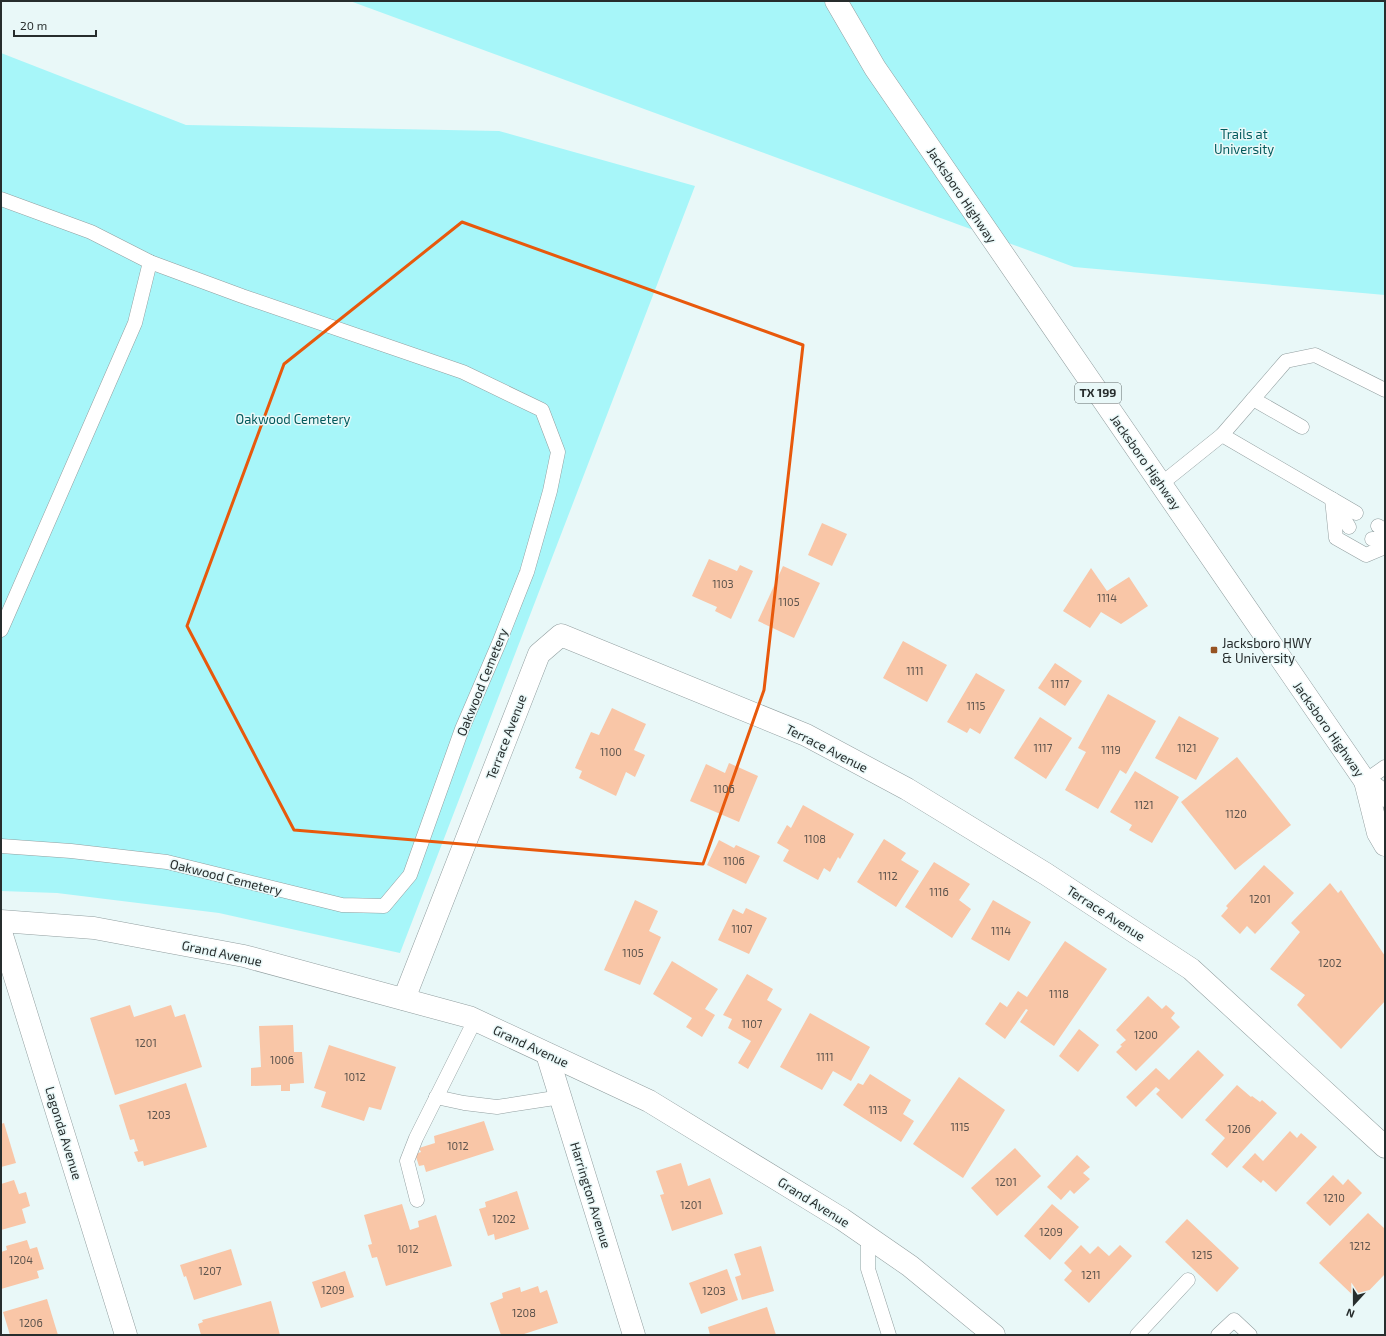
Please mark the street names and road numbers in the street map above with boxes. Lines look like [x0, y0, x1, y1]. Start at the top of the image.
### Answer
street label: Jacksboro Highway [924, 144, 1000, 246]
road number: TX 199 [1075, 383, 1121, 403]
street label: Jacksboro Highway [1107, 411, 1185, 513]
street label: Oakwood Cemetery [453, 626, 511, 738]
street label: Jacksboro Highway [1290, 678, 1368, 780]
street label: Terrace Avenue [482, 692, 530, 782]
street label: Terrace Avenue [783, 720, 871, 776]
street label: Oakwood Cemetery [168, 855, 284, 899]
street label: Terrace Avenue [1064, 882, 1148, 944]
street label: Grand Avenue [180, 937, 264, 969]
street label: Grand Avenue [491, 1021, 571, 1071]
street label: Lagonda Avenue [42, 1084, 86, 1182]
street label: Harrington Avenue [567, 1140, 615, 1250]
street label: Grand Avenue [775, 1174, 853, 1230]

